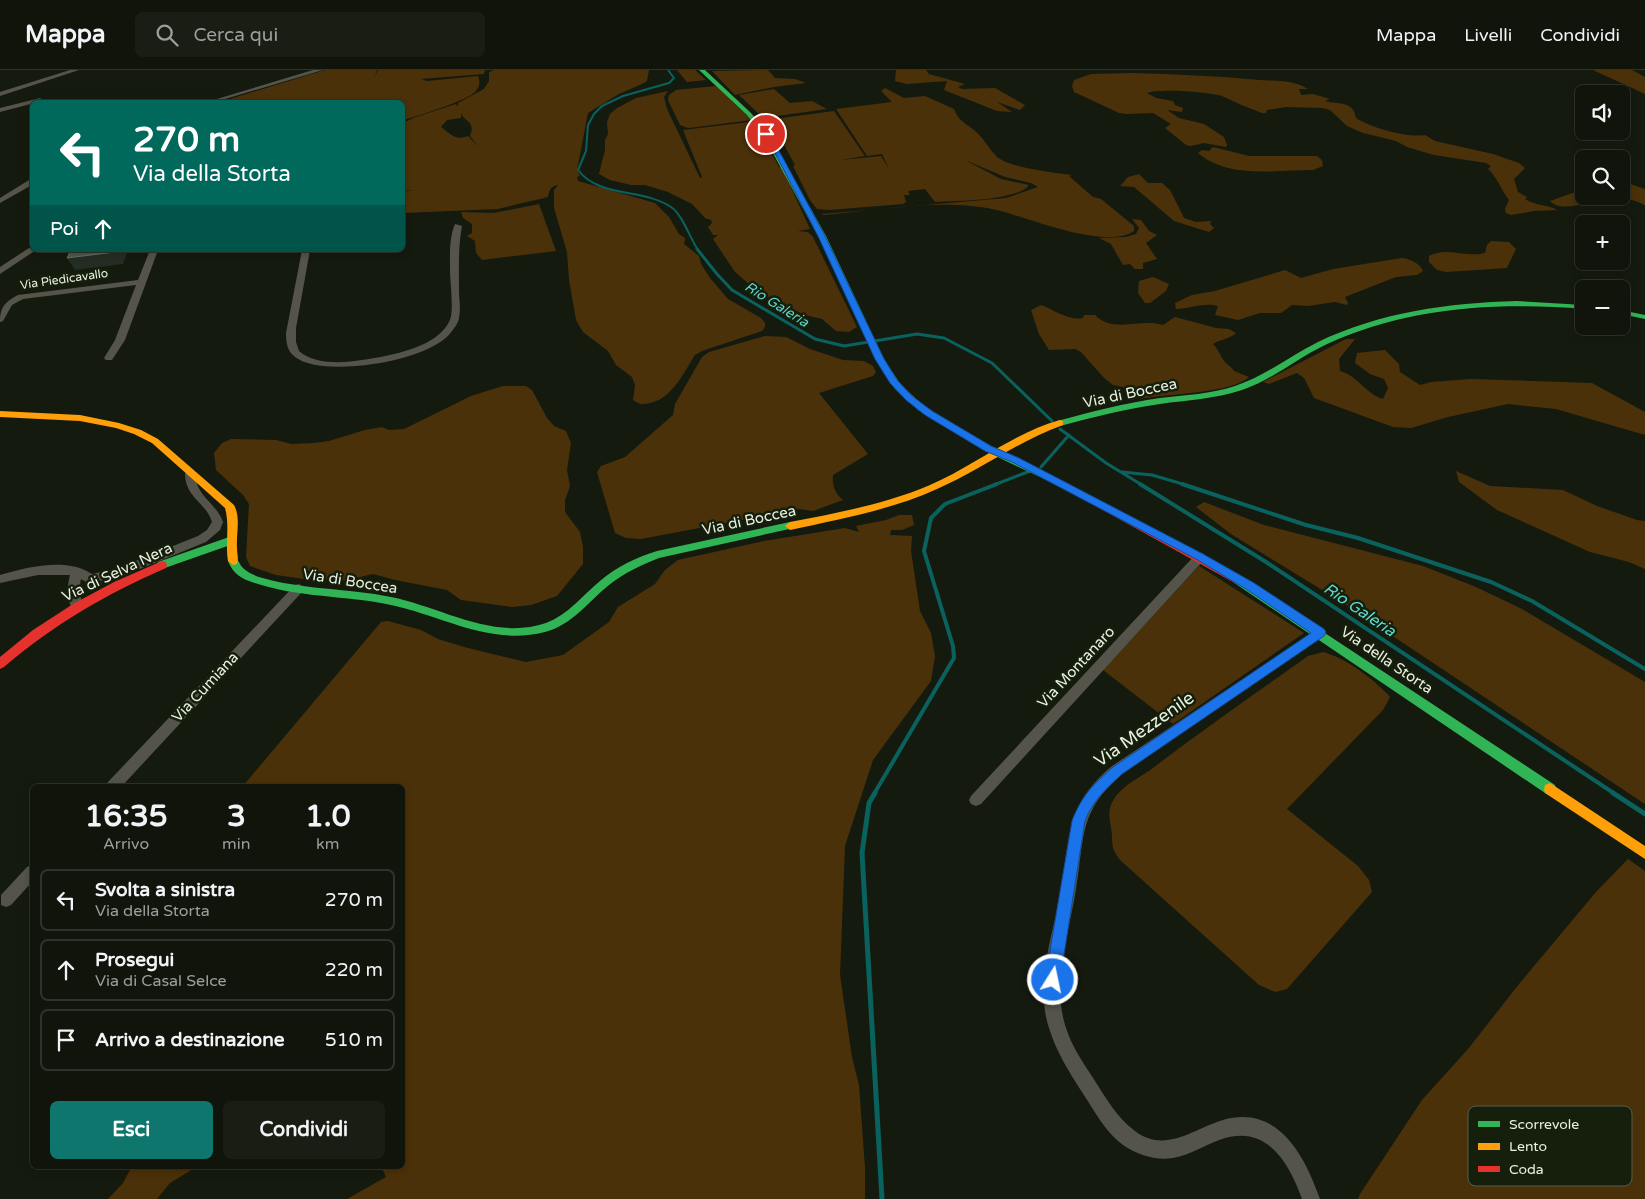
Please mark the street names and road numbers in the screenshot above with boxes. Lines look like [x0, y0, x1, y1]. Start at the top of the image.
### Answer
street label: Via Piedicavallo [19, 266, 109, 292]
street label: Via di Boccea [1081, 374, 1179, 412]
street label: Via di Boccea [700, 501, 798, 539]
street label: Via di Selva Nera [59, 539, 175, 605]
street label: Via di Boccea [301, 565, 399, 597]
street label: Via Montanaro [1034, 622, 1118, 712]
street label: Via della Storta [1337, 622, 1437, 698]
street label: Via Cumiana [168, 648, 242, 726]
street label: Via Mezzenile [1090, 686, 1198, 772]

